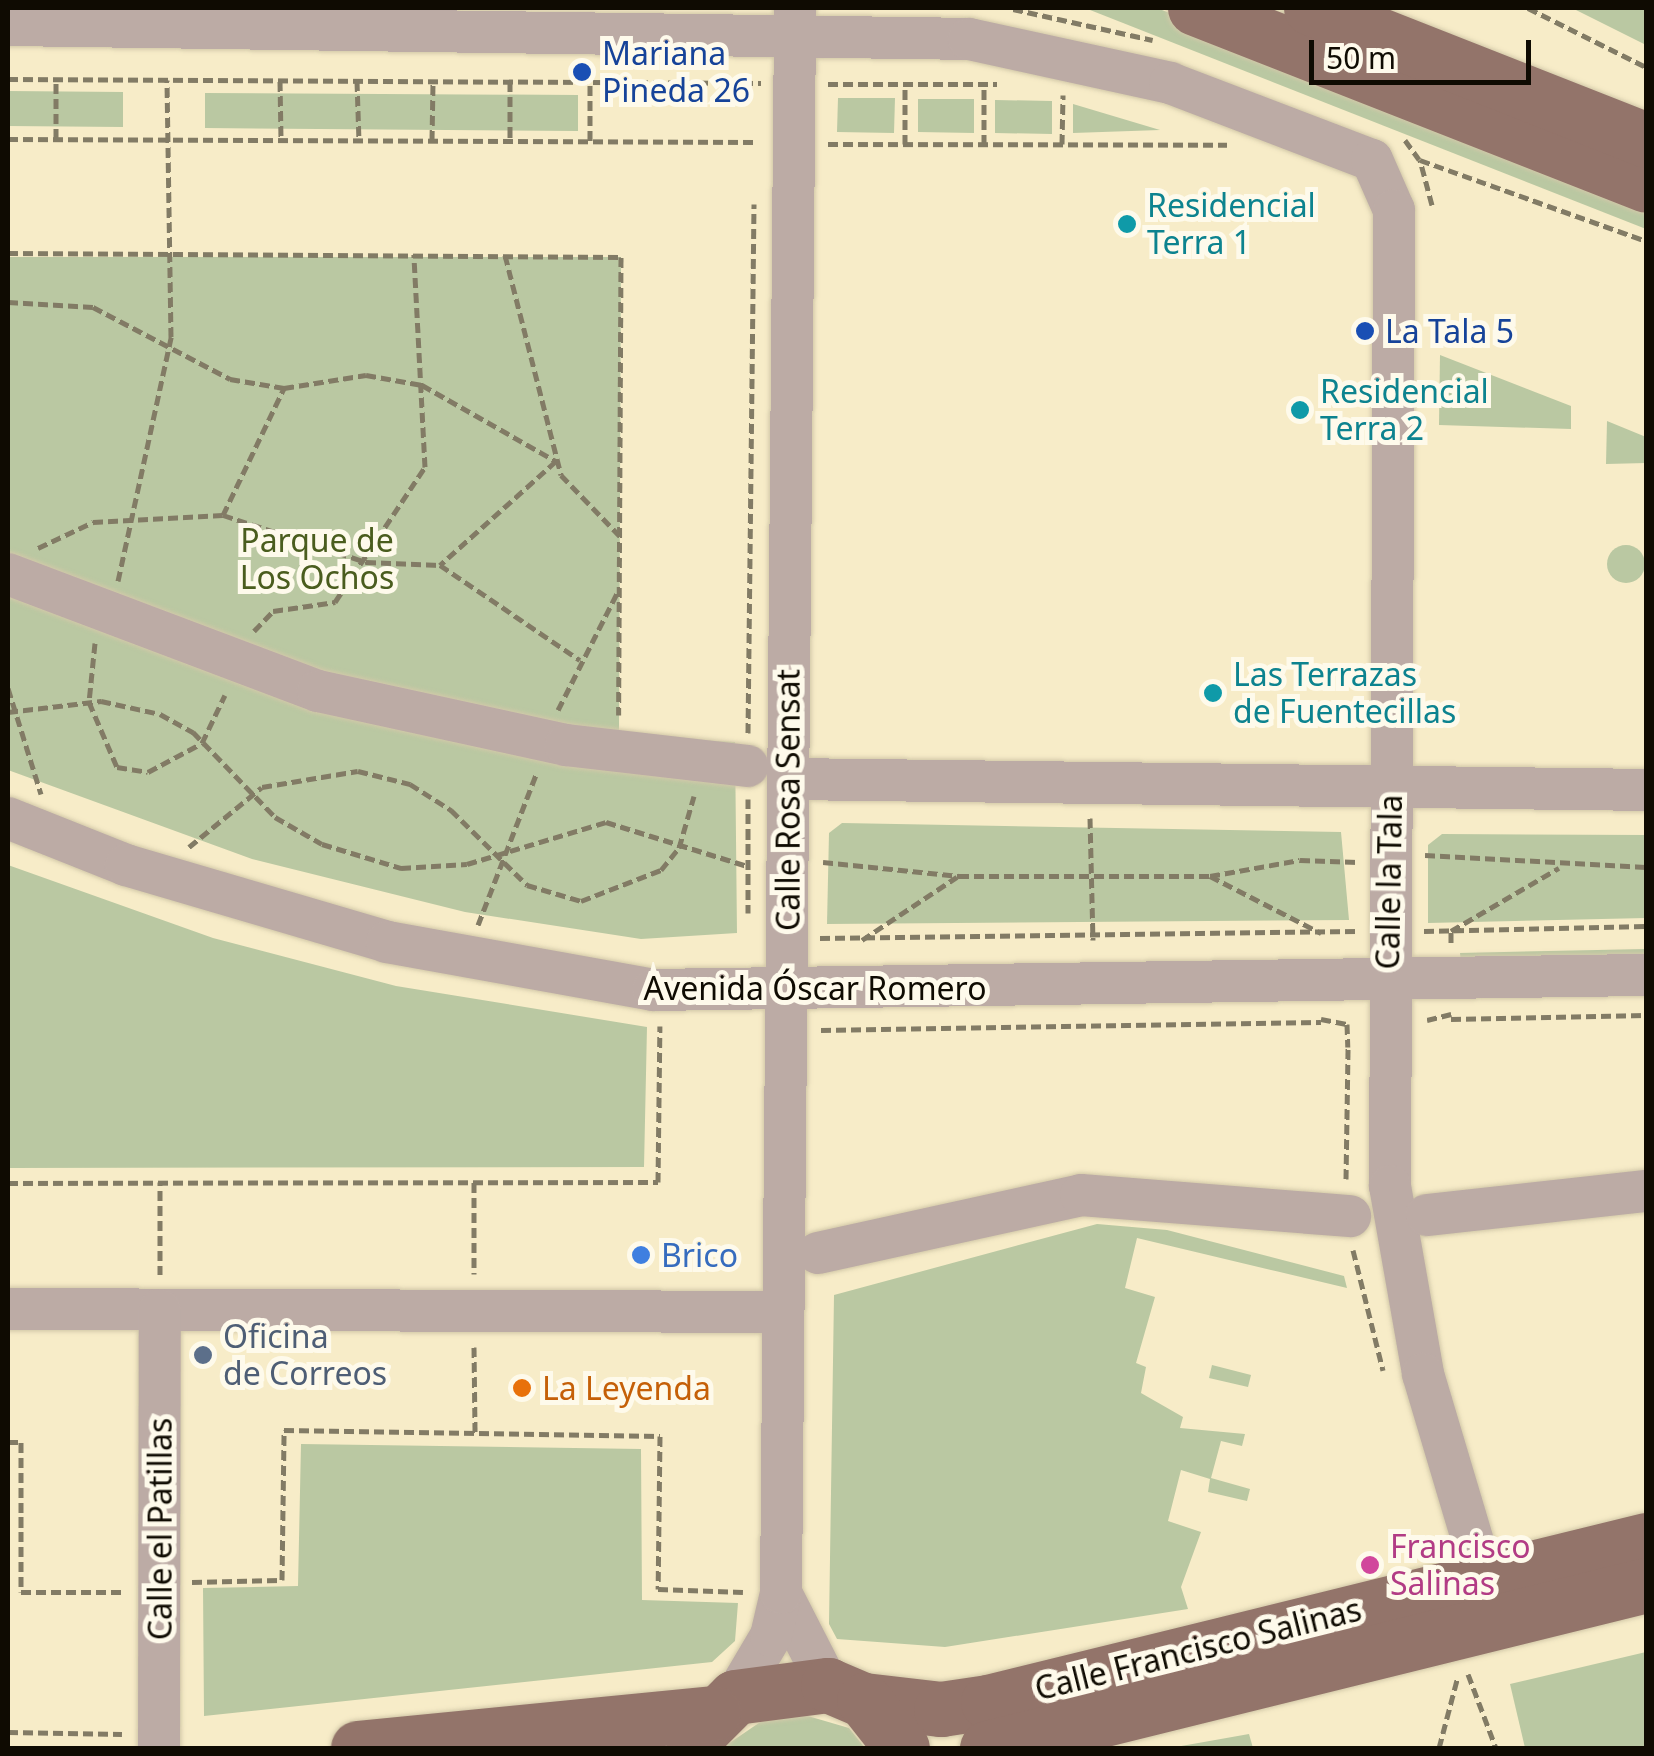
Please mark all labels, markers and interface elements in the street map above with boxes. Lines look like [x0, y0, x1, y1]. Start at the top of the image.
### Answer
scale bar [1314, 20, 1536, 82]
place label: Mariana Pineda 26 [602, 35, 750, 110]
text: 50 m [1326, 37, 1396, 78]
marker: Mariana Pineda 26 [571, 61, 593, 83]
place label: Residencial Terra 1 [1147, 187, 1316, 262]
marker: Residencial Terra 1 [1116, 213, 1138, 235]
place label: La Tala 5 [1385, 312, 1514, 350]
marker: La Tala 5 [1354, 320, 1376, 342]
place label: Residencial Terra 2 [1320, 373, 1489, 448]
marker: Residencial Terra 2 [1289, 399, 1311, 421]
park label: Parque de Los Ochos [240, 522, 394, 597]
place label: Las Terrazas de Fuentecillas [1233, 656, 1456, 731]
street label: Calle Rosa Sensat [769, 669, 807, 931]
marker: Las Terrazas de Fuentecillas [1202, 682, 1224, 704]
street label: Calle la Tala [1368, 794, 1410, 970]
street label: Avenida Óscar Romero [643, 969, 987, 1007]
place label: Brico [661, 1236, 738, 1274]
marker: Brico [630, 1244, 652, 1266]
place label: Oficina de Correos [223, 1318, 387, 1393]
marker: Oficina de Correos [192, 1344, 214, 1366]
place label: La Leyenda [542, 1369, 711, 1407]
marker: La Leyenda [511, 1377, 533, 1399]
street label: Calle el Patillas [141, 1418, 179, 1640]
place label: Francisco Salinas [1390, 1528, 1531, 1603]
marker: Francisco Salinas [1359, 1554, 1381, 1576]
street label: Calle Francisco Salinas [1031, 1590, 1365, 1708]

